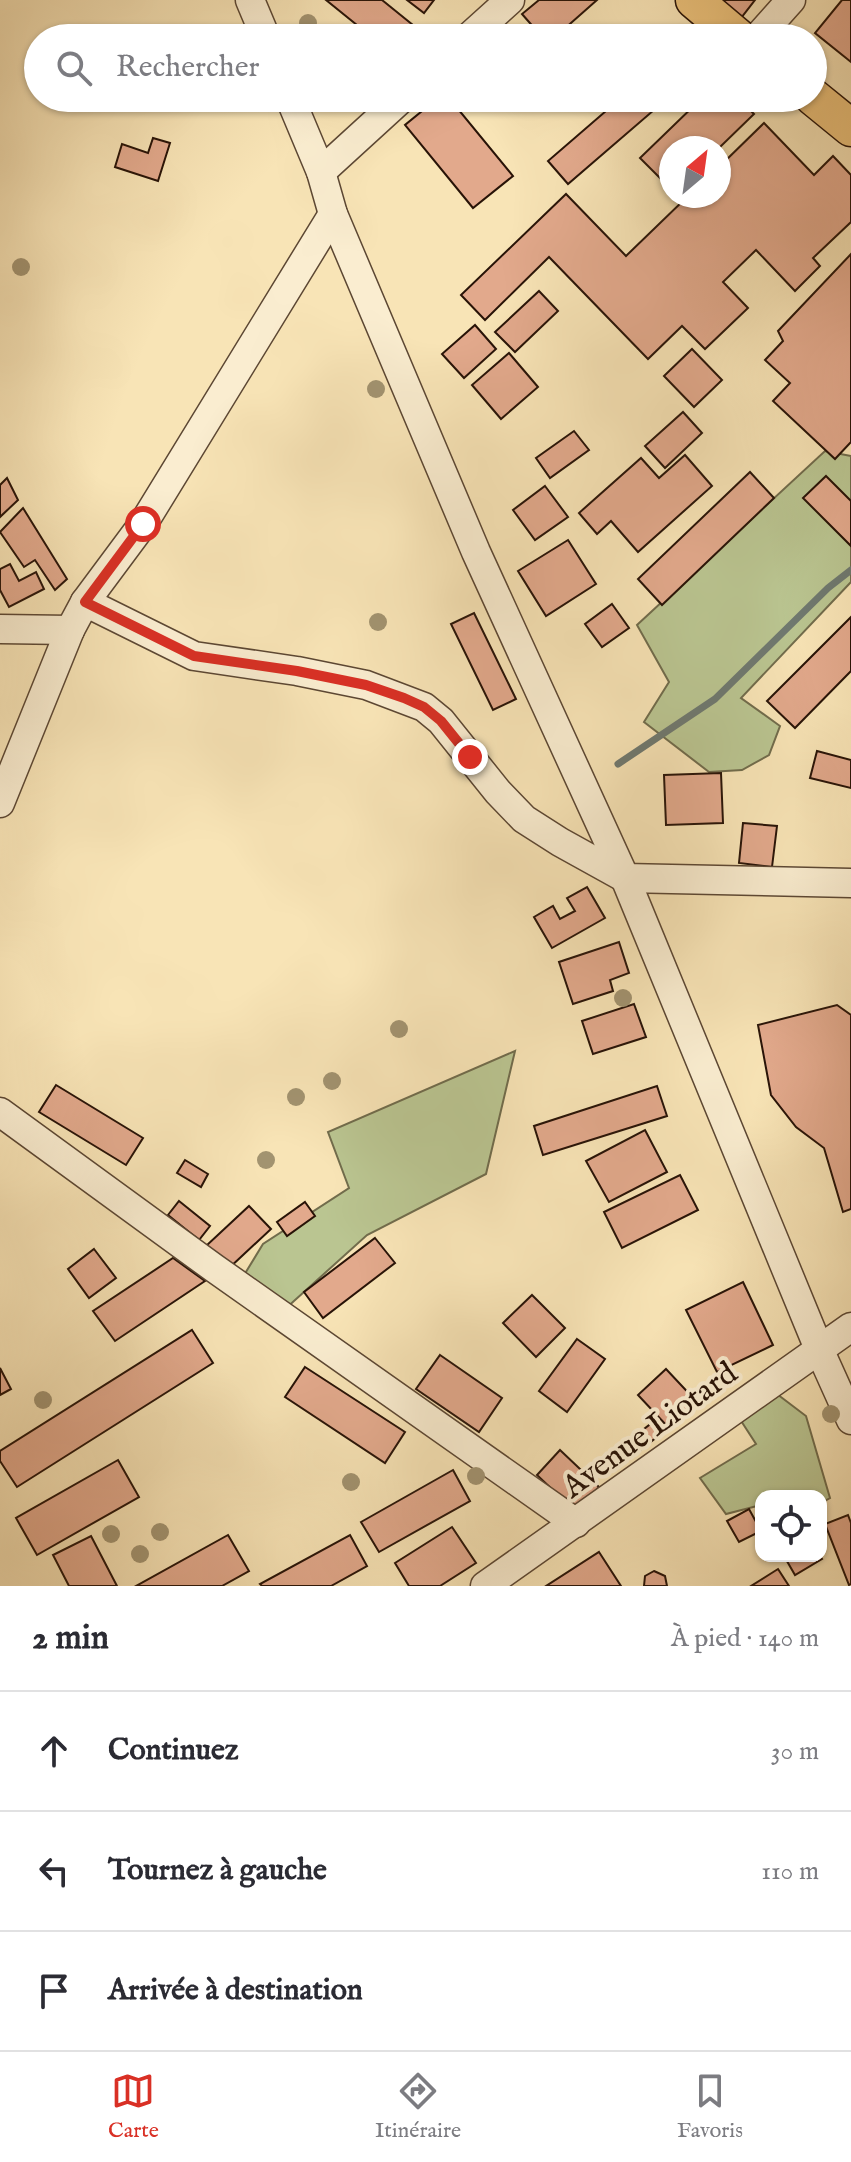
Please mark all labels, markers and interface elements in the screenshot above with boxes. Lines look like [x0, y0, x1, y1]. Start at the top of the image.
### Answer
search box [24, 24, 827, 112]
icon: search [52, 46, 96, 90]
text: Rechercher [116, 49, 260, 87]
north arrow [659, 136, 731, 208]
route start [125, 506, 161, 542]
route end [452, 739, 488, 775]
street label: Avenue Liotard [554, 1353, 747, 1509]
map controls [755, 1490, 827, 1562]
button: locate [755, 1490, 827, 1562]
text: 2 min [32, 1617, 109, 1660]
text: À pied · 140 m [671, 1622, 819, 1655]
icon: ahead [32, 1729, 76, 1773]
text: Continuez [108, 1732, 239, 1770]
text: 30 m [771, 1735, 819, 1768]
icon: left [32, 1849, 76, 1893]
text: Tournez à gauche [108, 1852, 327, 1890]
text: 110 m [761, 1855, 819, 1888]
icon: arrive [32, 1969, 76, 2013]
text: Arrivée à destination [108, 1972, 363, 2010]
tab: Carte [108, 2069, 159, 2145]
tab: Itinéraire [375, 2069, 461, 2145]
tab: Favoris [677, 2069, 743, 2145]

